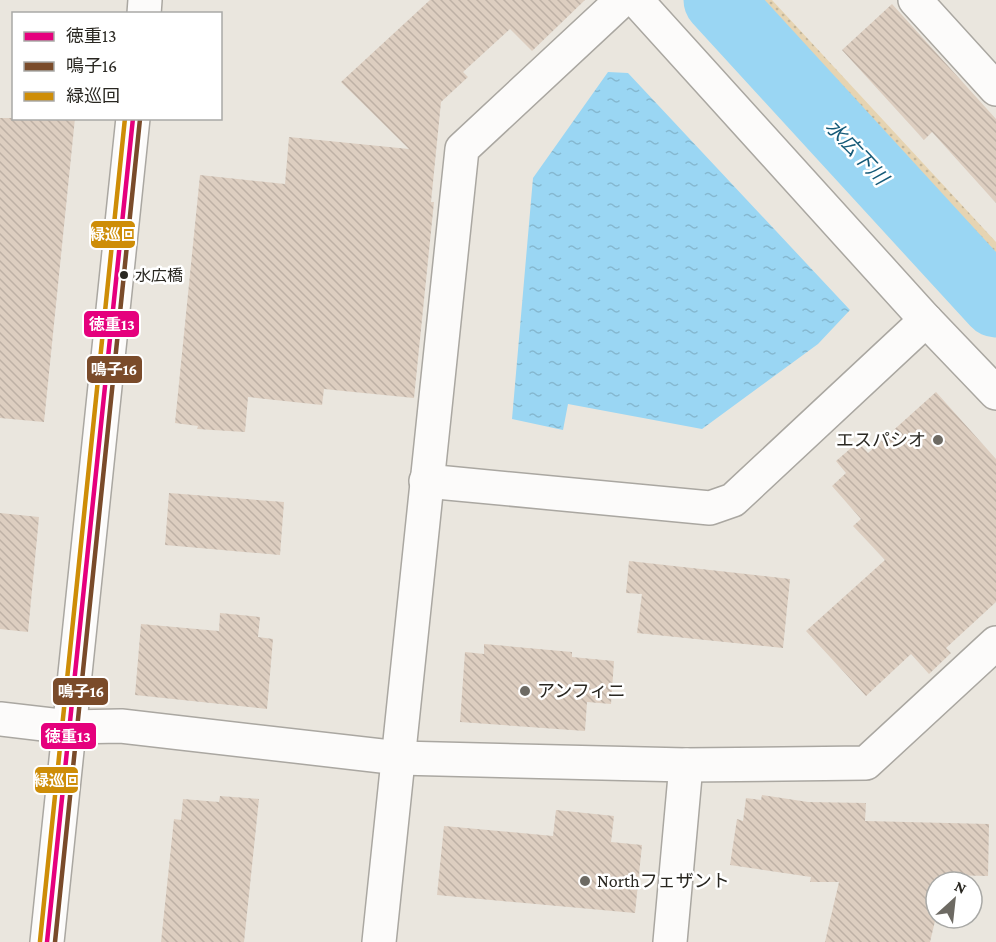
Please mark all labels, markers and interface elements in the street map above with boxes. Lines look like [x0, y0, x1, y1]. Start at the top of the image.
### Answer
legend [12, 12, 222, 120]
text: 徳重13 [66, 26, 117, 46]
text: 鳴子16 [66, 56, 117, 76]
text: 緑巡回 [66, 86, 120, 106]
water label: 水広下川 [822, 115, 894, 190]
line badge: 緑巡回 [90, 220, 136, 249]
text: 緑巡回 [89, 226, 137, 243]
place label: 水広橋 [135, 267, 183, 284]
marker: 水広橋 [118, 269, 130, 281]
line badge: 徳重13 [83, 310, 140, 338]
text: 徳重13 [89, 316, 135, 333]
line badge: 鳴子16 [86, 355, 143, 384]
text: 鳴子16 [91, 361, 137, 378]
place label: エスパシオ [836, 430, 926, 450]
marker: エスパシオ [931, 433, 945, 447]
line badge: 鳴子16 [52, 677, 109, 706]
place label: アンフィニ [537, 681, 625, 701]
text: 鳴子16 [58, 683, 104, 700]
marker: アンフィニ [518, 684, 532, 698]
line badge: 徳重13 [40, 722, 97, 750]
text: 徳重13 [45, 728, 91, 745]
line badge: 緑巡回 [34, 766, 79, 794]
text: 緑巡回 [33, 772, 81, 789]
north arrow [924, 870, 984, 930]
place label: Northフェザント [597, 871, 730, 891]
marker: Northフェザント [578, 874, 592, 888]
text: N [952, 877, 969, 897]

